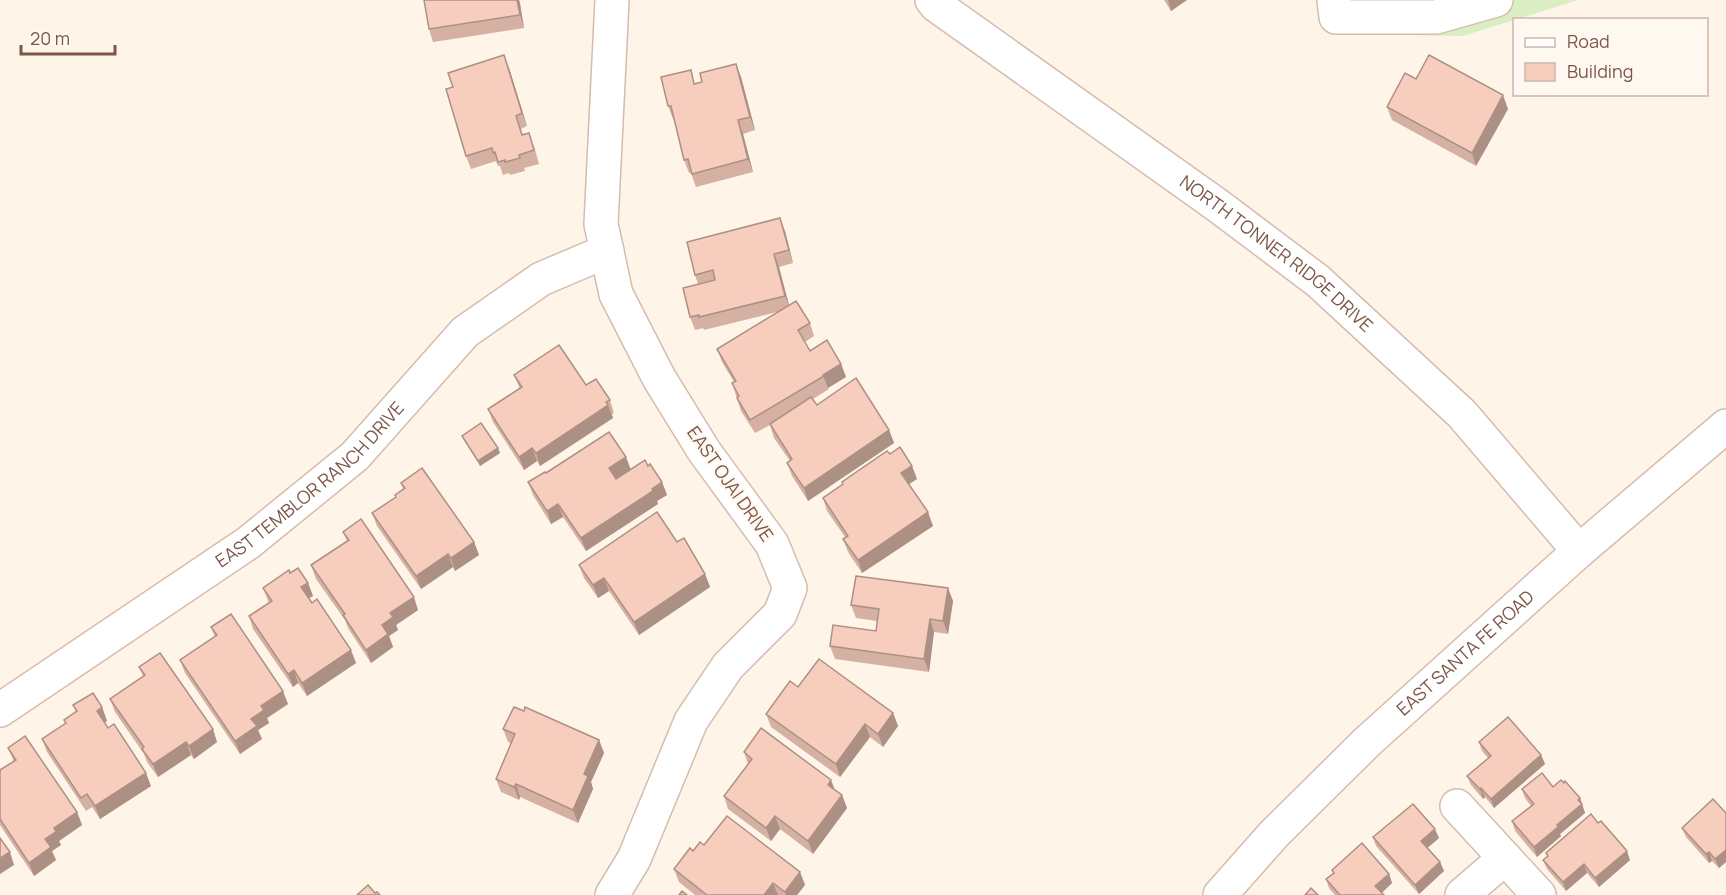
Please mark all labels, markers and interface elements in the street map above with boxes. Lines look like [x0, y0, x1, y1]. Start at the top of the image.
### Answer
scale bar [21, 18, 116, 56]
legend [1513, 18, 1708, 96]
text: 20 m [30, 26, 70, 50]
text: Road [1567, 29, 1610, 53]
text: Building [1567, 59, 1633, 83]
street label: NORTH TONNER RIDGE DRIVE [1175, 169, 1378, 337]
street label: EAST TEMBLOR RANCH DRIVE [210, 396, 409, 573]
street label: EAST OJAI DRIVE [682, 421, 779, 546]
street label: EAST SANTA FE ROAD [1391, 584, 1539, 721]

